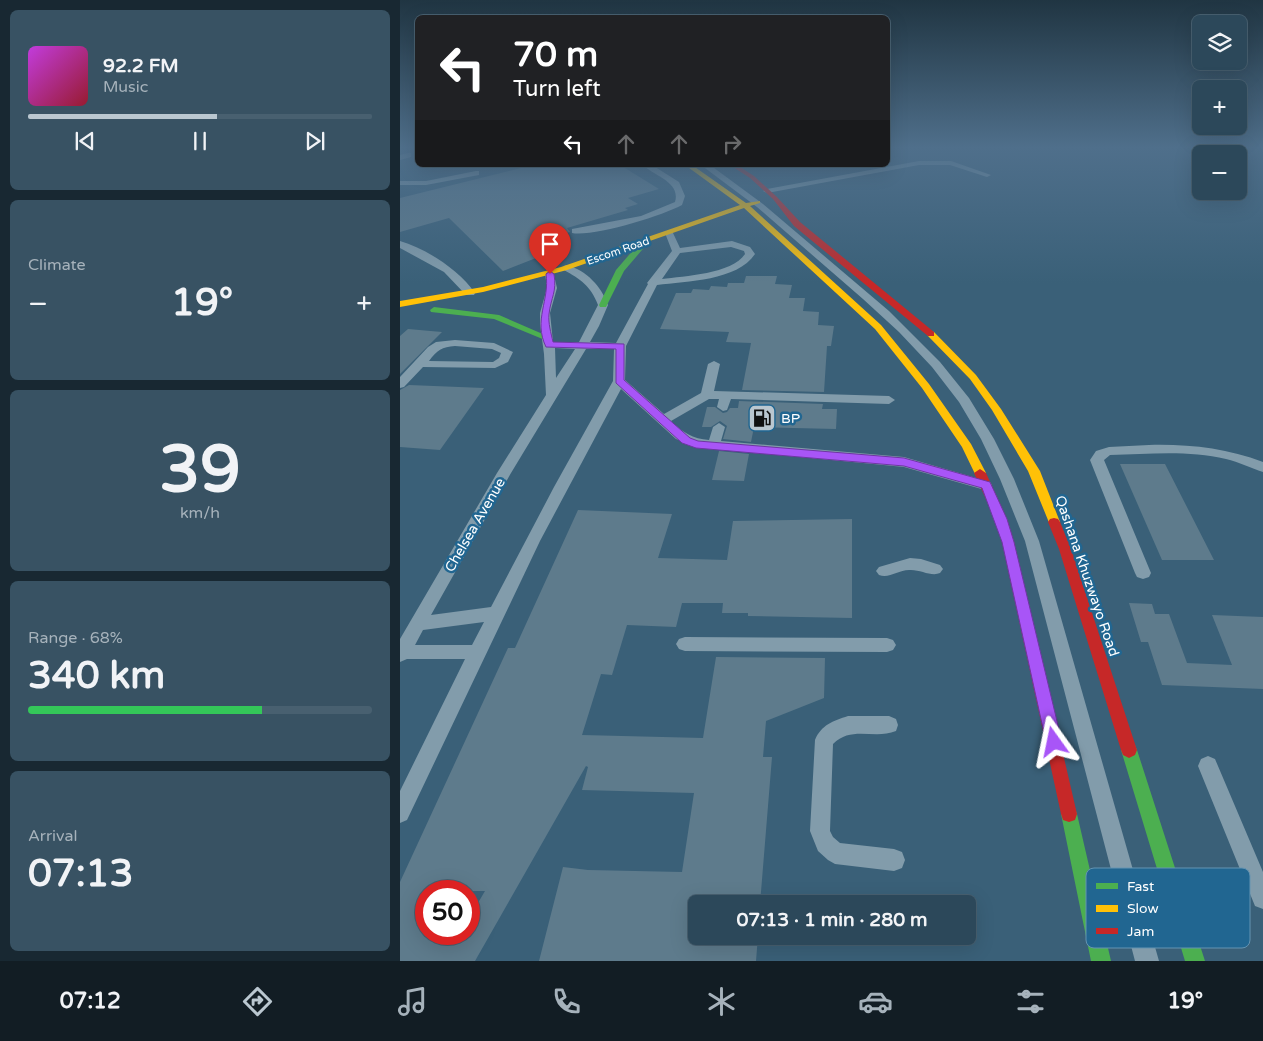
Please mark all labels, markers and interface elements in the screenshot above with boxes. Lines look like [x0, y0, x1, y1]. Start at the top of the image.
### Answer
map controls [1192, 15, 1247, 200]
button: layers [1192, 15, 1247, 70]
text: 70 m [513, 34, 598, 76]
icon: left [430, 35, 495, 100]
text: 92.2 FM [103, 55, 179, 77]
text: Turn left [513, 76, 601, 102]
text: Music [103, 77, 148, 97]
button: + [1192, 80, 1247, 135]
icon: previous [71, 127, 99, 155]
icon: pause [186, 127, 214, 155]
icon: next [301, 127, 329, 155]
icon: left [559, 130, 587, 158]
icon: ahead [612, 130, 640, 158]
icon: ahead [665, 130, 693, 158]
icon: right [718, 130, 746, 158]
button: − [1192, 145, 1247, 200]
pin [529, 223, 571, 274]
icon: arrive [536, 230, 564, 258]
street label: Escom Road [585, 234, 651, 268]
text: Climate [28, 255, 86, 275]
text: 19° [171, 280, 233, 326]
text: − [28, 287, 48, 321]
text: + [356, 287, 372, 321]
fuel station icon: BP [747, 403, 777, 433]
place label: BP [781, 410, 800, 427]
text: 39 [159, 431, 241, 510]
street label: Chelsea Avenue [441, 475, 509, 575]
street label: Qashana Khuzwayo Road [1051, 493, 1123, 659]
text: km/h [180, 503, 220, 523]
text: Range · 68% [28, 628, 123, 648]
text: 340 km [28, 653, 165, 699]
position arrow [1027, 715, 1079, 767]
text: Arrival [28, 826, 77, 846]
text: 07:13 [28, 851, 133, 897]
legend [1086, 868, 1250, 948]
text: Fast [1127, 878, 1155, 895]
speed limit sign: 50 [415, 880, 480, 945]
text: Slow [1127, 900, 1159, 917]
text: 07:13 · 1 min · 280 m [736, 909, 928, 931]
text: Jam [1127, 923, 1154, 940]
icon: directions [240, 984, 275, 1019]
icon: music [395, 984, 430, 1019]
icon: phone [549, 984, 584, 1019]
icon: climate [704, 984, 739, 1019]
icon: car [858, 984, 893, 1019]
icon: filters [1013, 984, 1048, 1019]
text: 07:12 [60, 988, 121, 1014]
text: 19° [1167, 988, 1203, 1014]

